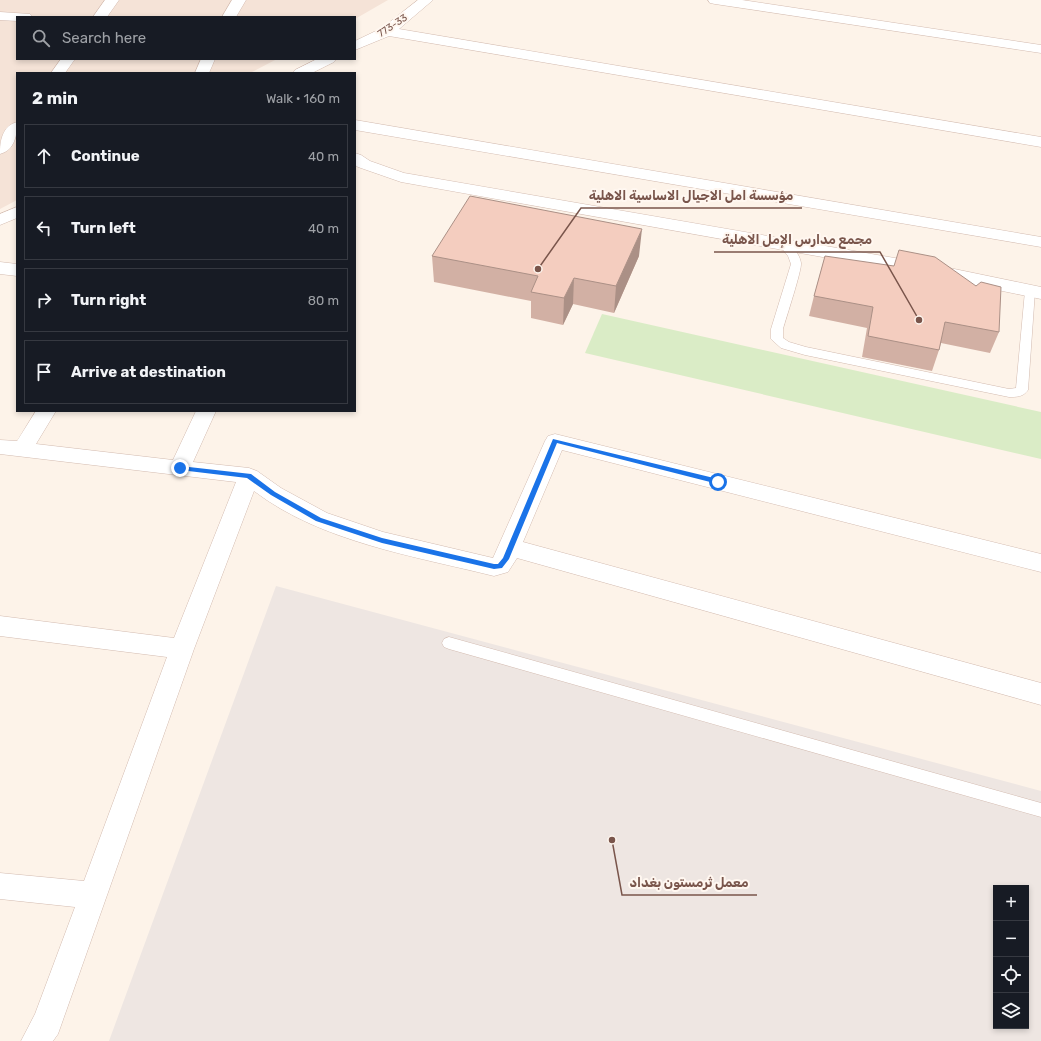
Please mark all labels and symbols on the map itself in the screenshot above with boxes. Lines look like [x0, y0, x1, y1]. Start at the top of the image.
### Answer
street label: 773-33 [376, 12, 410, 40]
callout: مؤسسة امل الاجيال الاساسية الاهلية [581, 183, 802, 208]
text: مؤسسة امل الاجيال الاساسية الاهلية [589, 188, 793, 204]
callout: مجمع مدارس الإمل الاهلية [714, 227, 880, 252]
text: مجمع مدارس الإمل الاهلية [722, 232, 872, 249]
route end [171, 459, 189, 477]
route start [709, 473, 727, 491]
callout: معمل ثرمستون بغداد [622, 870, 757, 895]
text: معمل ثرمستون بغداد [629, 875, 749, 891]

